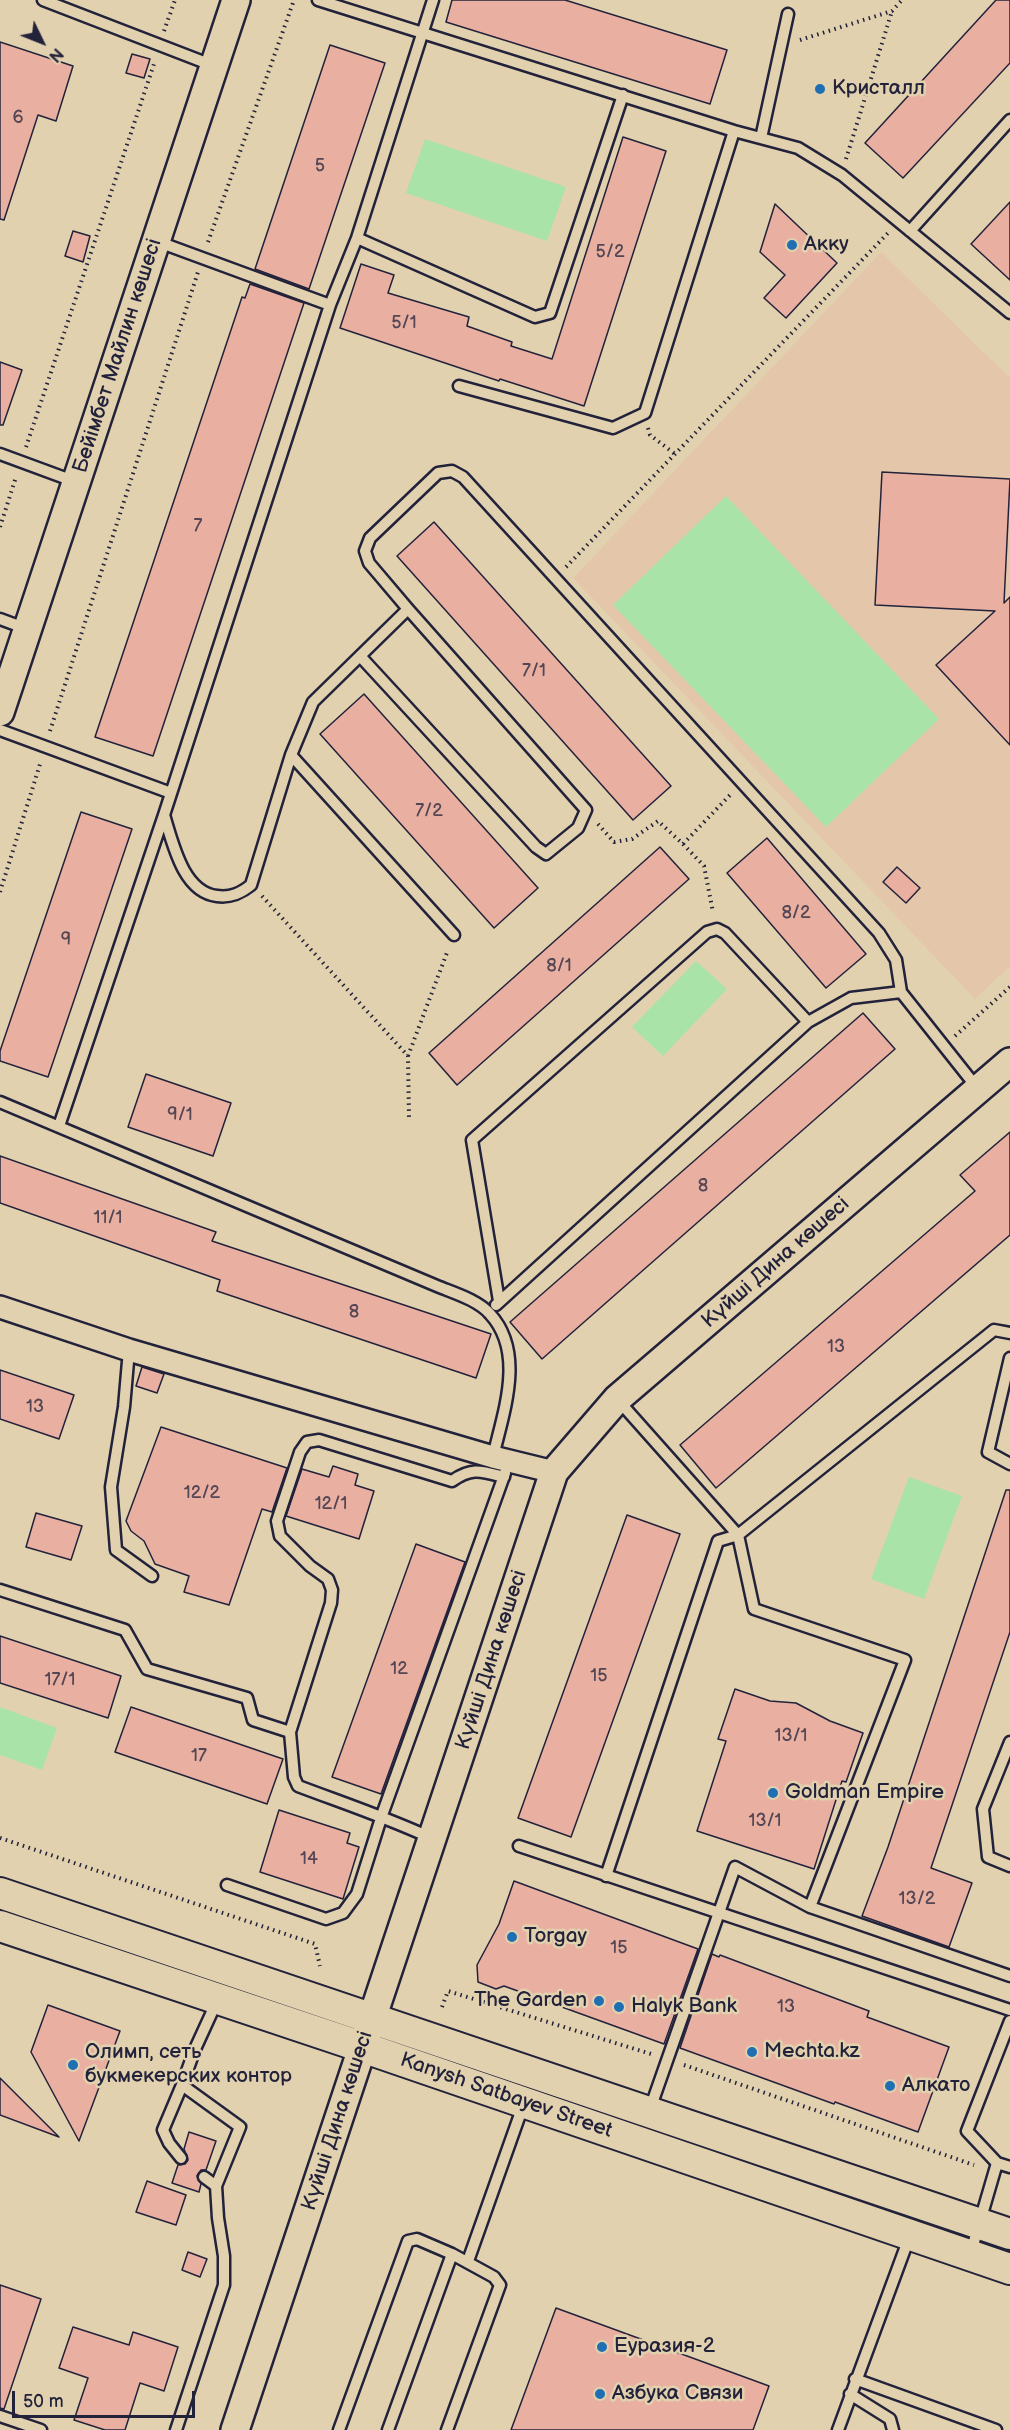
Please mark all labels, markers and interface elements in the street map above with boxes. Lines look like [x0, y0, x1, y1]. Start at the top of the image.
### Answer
north arrow [12, 12, 72, 72]
text: N [44, 44, 67, 65]
place label: Кристалл [832, 76, 925, 102]
marker: Кристалл [813, 82, 827, 96]
house number: 6 [13, 107, 23, 129]
house number: 5 [315, 155, 325, 177]
place label: Акку [804, 232, 849, 258]
street label: Бейімбет Майлин көшесі [68, 236, 168, 476]
marker: Акку [785, 238, 799, 252]
house number: 5/2 [595, 241, 625, 263]
house number: 5/1 [391, 312, 417, 334]
house number: 7 [194, 515, 202, 537]
house number: 7/1 [522, 660, 546, 682]
house number: 7/2 [415, 800, 443, 822]
house number: 8/2 [781, 902, 811, 924]
house number: 9 [61, 929, 71, 951]
house number: 8/1 [546, 955, 572, 977]
house number: 9/1 [167, 1104, 193, 1126]
house number: 8 [698, 1175, 708, 1197]
street label: Күйші Дина көшесі [697, 1192, 855, 1334]
house number: 11/1 [93, 1207, 123, 1229]
house number: 8 [349, 1301, 359, 1323]
house number: 13 [827, 1336, 845, 1358]
house number: 13 [26, 1396, 44, 1418]
house number: 12/2 [184, 1482, 220, 1504]
house number: 12/1 [315, 1493, 347, 1515]
street label: Күйші Дина көшесі [451, 1567, 533, 1753]
house number: 12 [390, 1658, 408, 1680]
house number: 15 [590, 1665, 608, 1687]
house number: 17/1 [45, 1669, 75, 1691]
house number: 13/1 [774, 1725, 808, 1747]
house number: 17 [191, 1745, 207, 1767]
place label: Goldman Empire [785, 1780, 944, 1806]
marker: Goldman Empire [766, 1786, 780, 1800]
house number: 13/1 [748, 1810, 782, 1832]
house number: 14 [300, 1848, 318, 1870]
house number: 13/2 [899, 1888, 935, 1910]
place label: Torgay [524, 1924, 587, 1950]
marker: Torgay [505, 1930, 519, 1944]
house number: 15 [610, 1937, 628, 1959]
place label: The Garden [474, 1988, 587, 2014]
marker: The Garden [592, 1994, 606, 2008]
place label: Halyk Bank [631, 1994, 737, 2020]
house number: 13 [777, 1996, 795, 2018]
marker: Halyk Bank [612, 2000, 626, 2014]
street label: Күйші Дина көшесі [297, 2028, 379, 2214]
place label: Mechta.kz [764, 2039, 859, 2065]
place label: Олимп, сеть букмекерских контор [85, 2040, 292, 2090]
marker: Mechta.kz [745, 2045, 759, 2059]
street label: Kanysh Satbayev Street [397, 2048, 615, 2144]
marker: Олимп, сеть букмекерских контор [66, 2058, 80, 2072]
place label: Алкато [902, 2073, 970, 2099]
marker: Алкато [883, 2079, 897, 2093]
place label: Еуразия-2 [614, 2334, 715, 2360]
marker: Еуразия-2 [595, 2340, 609, 2354]
scale bar [15, 2379, 198, 2417]
place label: Азбука Связи [612, 2381, 744, 2407]
marker: Азбука Связи [593, 2387, 607, 2401]
text: 50 m [23, 2391, 64, 2412]

